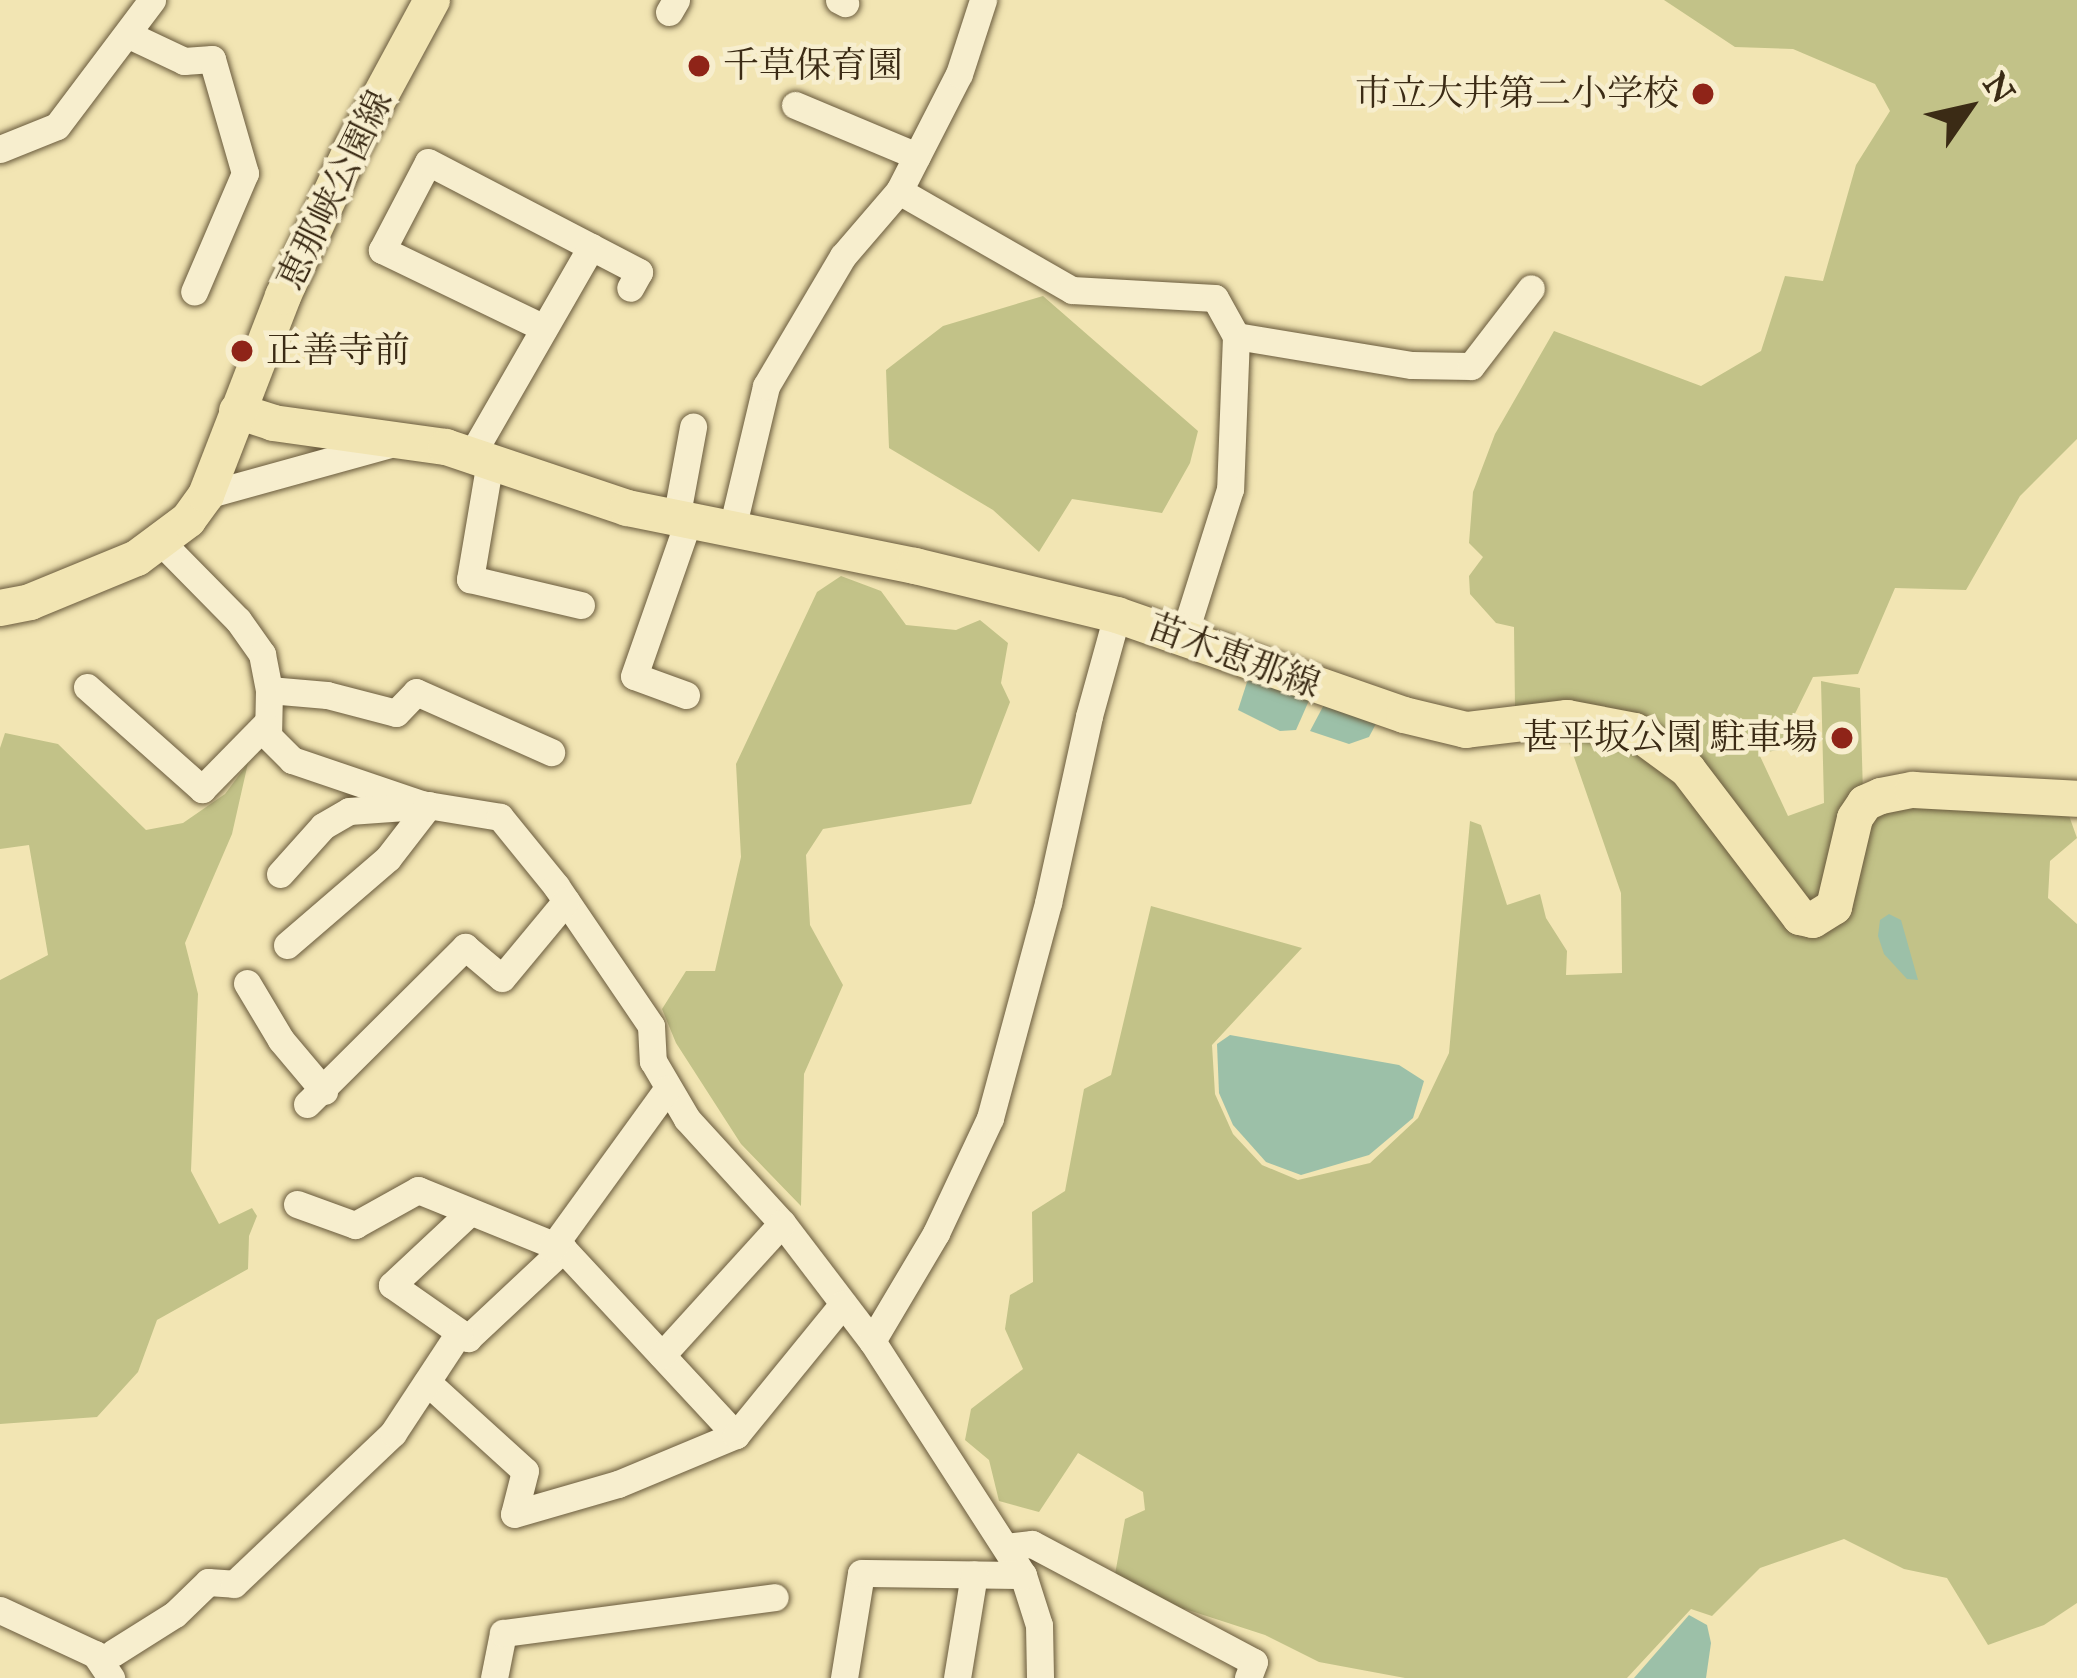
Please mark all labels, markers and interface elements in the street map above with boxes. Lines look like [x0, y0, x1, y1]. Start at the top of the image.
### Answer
place label: 千草保育園 [723, 44, 903, 88]
north arrow [1909, 48, 2029, 168]
marker: 千草保育園 [686, 53, 712, 79]
text: N [1974, 65, 2023, 111]
place label: 市立大井第二小学校 [1355, 72, 1679, 116]
marker: 市立大井第二小学校 [1690, 81, 1716, 107]
street label: 恵那峡公園線 [268, 83, 402, 297]
place label: 正善寺前 [266, 329, 410, 373]
marker: 正善寺前 [229, 338, 255, 364]
street label: 苗木恵那線 [1142, 605, 1326, 707]
place label: 甚平坂公園 駐車場 [1522, 716, 1818, 760]
marker: 甚平坂公園 駐車場 [1829, 725, 1855, 751]

